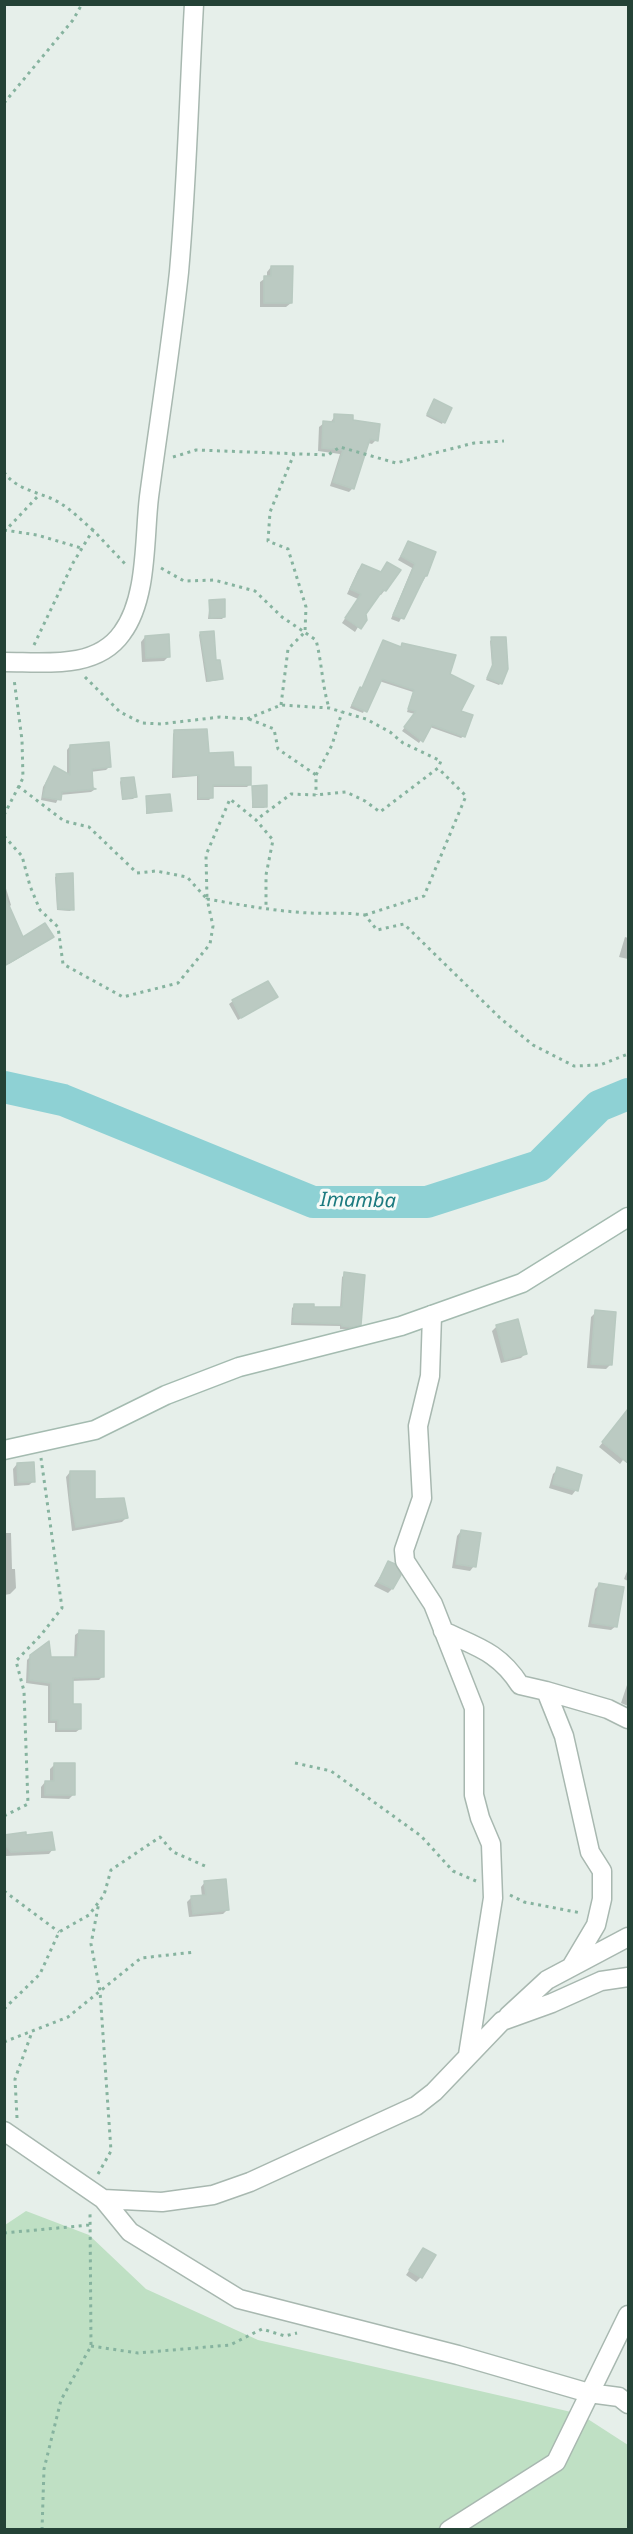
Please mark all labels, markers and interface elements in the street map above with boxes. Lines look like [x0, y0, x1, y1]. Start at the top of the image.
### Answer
water label: Imamba [320, 1188, 396, 1214]

